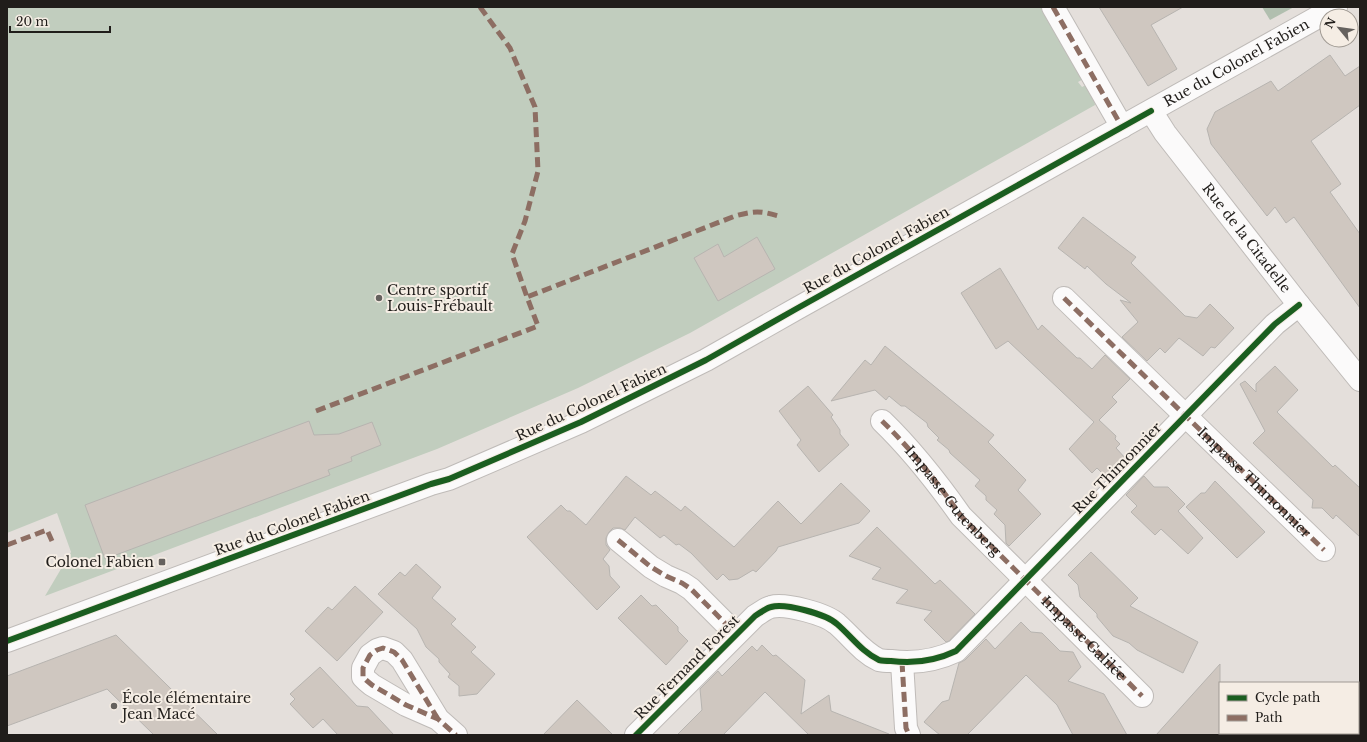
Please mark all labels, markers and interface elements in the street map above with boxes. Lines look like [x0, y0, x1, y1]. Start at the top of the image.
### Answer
scale bar [10, 8, 110, 34]
north arrow [1319, 8, 1359, 48]
text: 20 m [16, 14, 48, 29]
street label: Rue du Colonel Fabien [1160, 15, 1313, 111]
text: N [1322, 15, 1339, 31]
street label: Rue de la Citadelle [1198, 179, 1295, 296]
street label: Rue du Colonel Fabien [800, 202, 952, 298]
place label: Centre sportif Louis-Frébault [387, 281, 494, 315]
marker: Centre sportif Louis-Frébault [374, 293, 384, 303]
street label: Rue du Colonel Fabien [513, 359, 669, 445]
street label: Rue Thimonnier [1069, 418, 1166, 518]
street label: Impasse Thimonnier [1194, 423, 1315, 542]
street label: Impasse Gutenberg [901, 442, 1005, 560]
street label: Rue du Colonel Fabien [212, 486, 372, 559]
place label: Colonel Fabien [45, 553, 154, 571]
marker: Colonel Fabien [157, 557, 167, 567]
street label: Impasse Galilée [1038, 592, 1130, 684]
street label: Rue Fernand Forest [631, 610, 744, 723]
legend [1219, 682, 1359, 734]
place label: École élémentaire Jean Macé [120, 689, 251, 723]
text: Cycle path [1255, 690, 1320, 705]
marker: École élémentaire Jean Macé [109, 701, 119, 711]
text: Path [1255, 710, 1283, 725]

